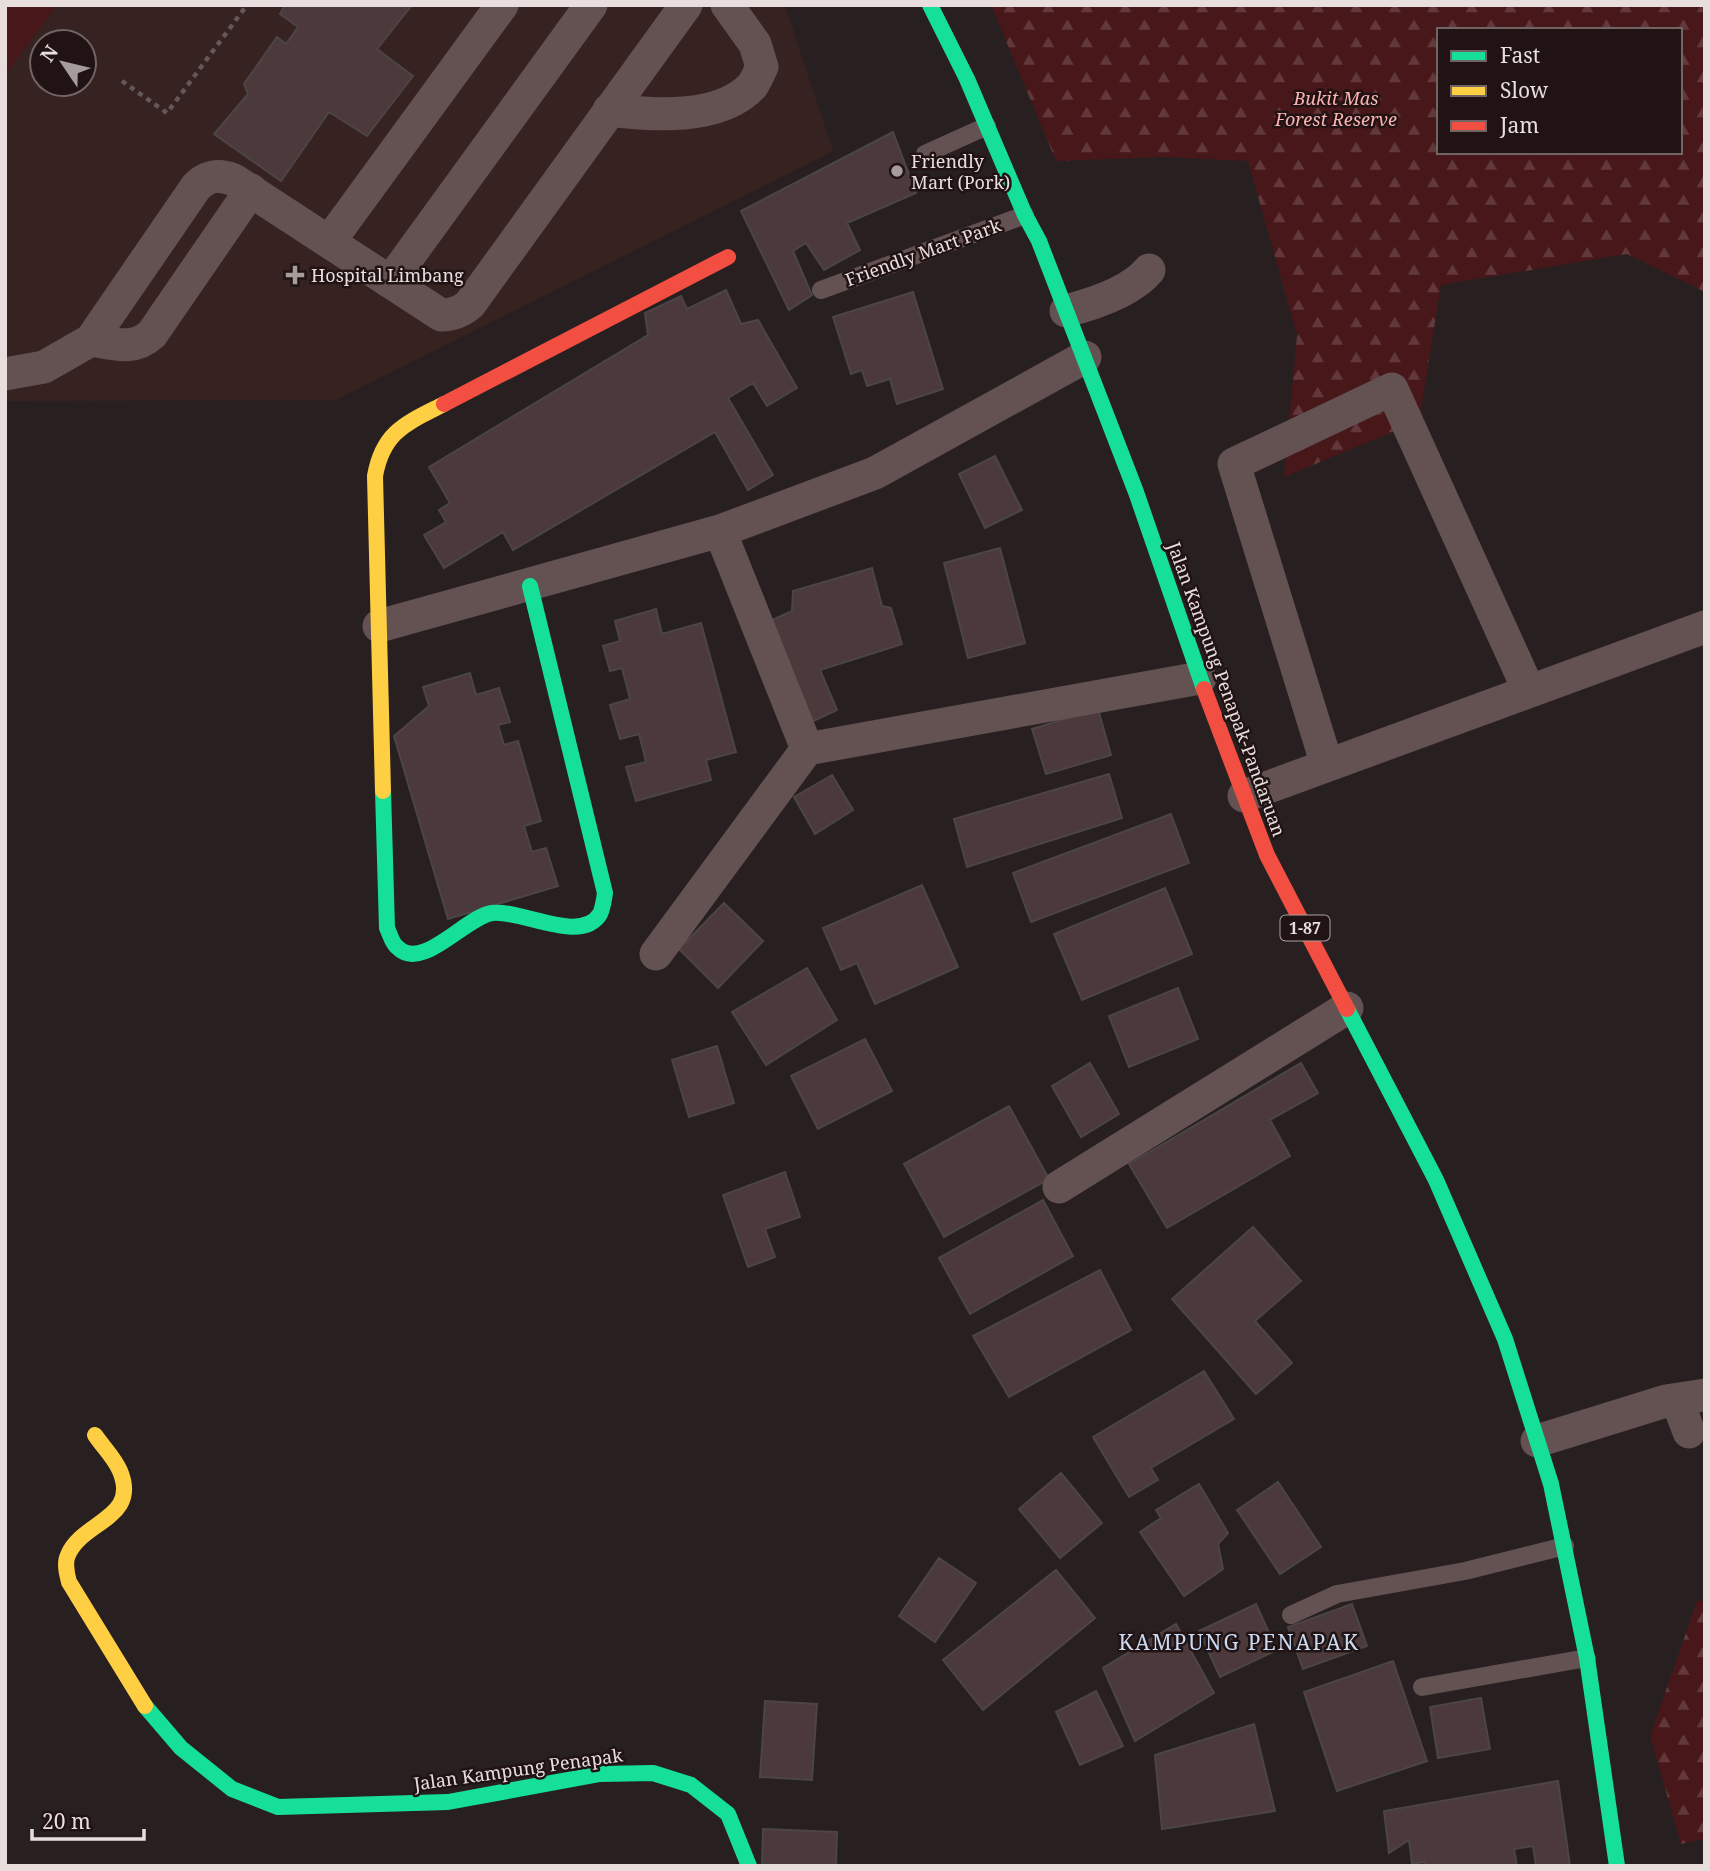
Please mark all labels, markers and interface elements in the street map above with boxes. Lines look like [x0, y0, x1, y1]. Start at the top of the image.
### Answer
north arrow [28, 28, 98, 98]
legend [1437, 28, 1682, 154]
text: N [34, 40, 64, 67]
text: Fast [1500, 41, 1540, 69]
text: Slow [1500, 76, 1549, 104]
park label: Bukit Mas Forest Reserve [1274, 86, 1397, 131]
text: Jam [1499, 111, 1539, 139]
place label: Friendly Mart (Pork) [911, 149, 1010, 194]
marker: Friendly Mart (Pork) [889, 163, 905, 179]
street label: Friendly Mart Park [842, 213, 1005, 291]
place label: Hospital Limbang [311, 263, 464, 287]
marker: Hospital Limbang [285, 265, 305, 285]
street label: Jalan Kampung Penapak-Pandaruan [1162, 537, 1292, 840]
road number: 1-87 [1280, 916, 1330, 940]
district label: KAMPUNG PENAPAK [1118, 1628, 1360, 1656]
street label: Jalan Kampung Penapak [411, 1742, 624, 1796]
scale bar [32, 1798, 144, 1842]
text: 20 m [42, 1807, 91, 1835]

